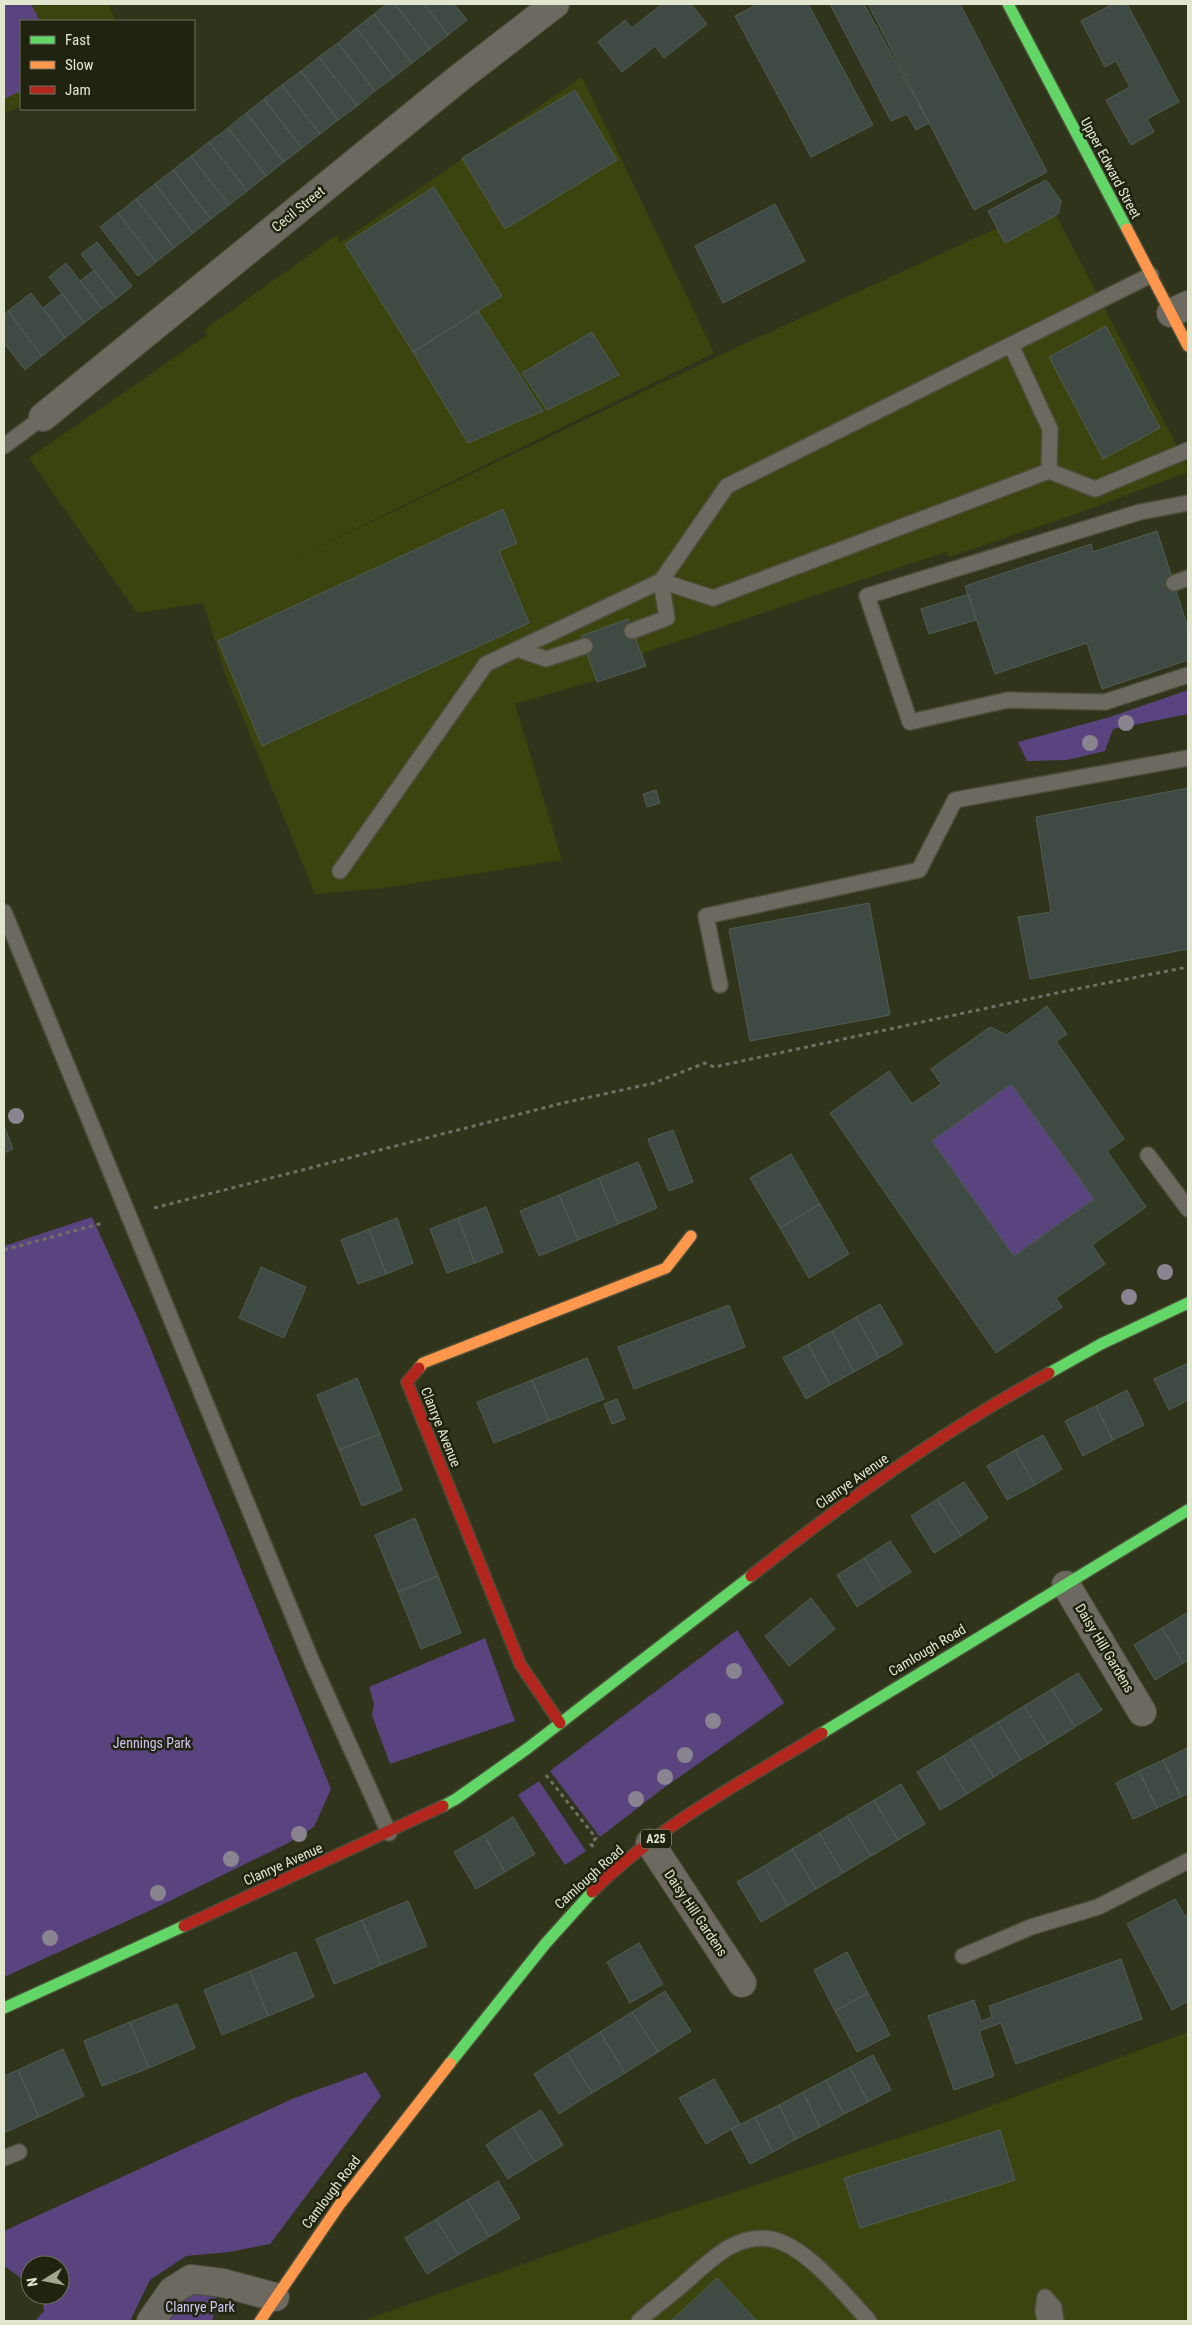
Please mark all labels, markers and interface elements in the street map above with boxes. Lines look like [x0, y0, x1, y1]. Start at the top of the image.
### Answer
legend [20, 20, 195, 110]
text: Fast [65, 31, 90, 49]
text: Slow [65, 56, 94, 74]
text: Jam [65, 81, 91, 99]
street label: Upper Edward Street [1078, 115, 1144, 221]
street label: Cecil Street [268, 183, 328, 235]
street label: Clanrye Avenue [418, 1385, 464, 1470]
street label: Clanrye Avenue [813, 1450, 892, 1512]
street label: Daisy Hill Gardens [1072, 1601, 1138, 1695]
street label: Camlough Road [886, 1621, 968, 1679]
park label: Jennings Park [113, 1735, 192, 1751]
road number: A25 [641, 1830, 671, 1848]
street label: Clanrye Avenue [241, 1839, 325, 1889]
street label: Camlough Road [551, 1842, 627, 1912]
street label: Daisy Hill Gardens [661, 1867, 731, 1959]
street label: Camlough Road [298, 2152, 364, 2232]
north arrow [20, 2255, 70, 2305]
text: N [24, 2277, 41, 2288]
park label: Clanrye Park [165, 2299, 235, 2315]

